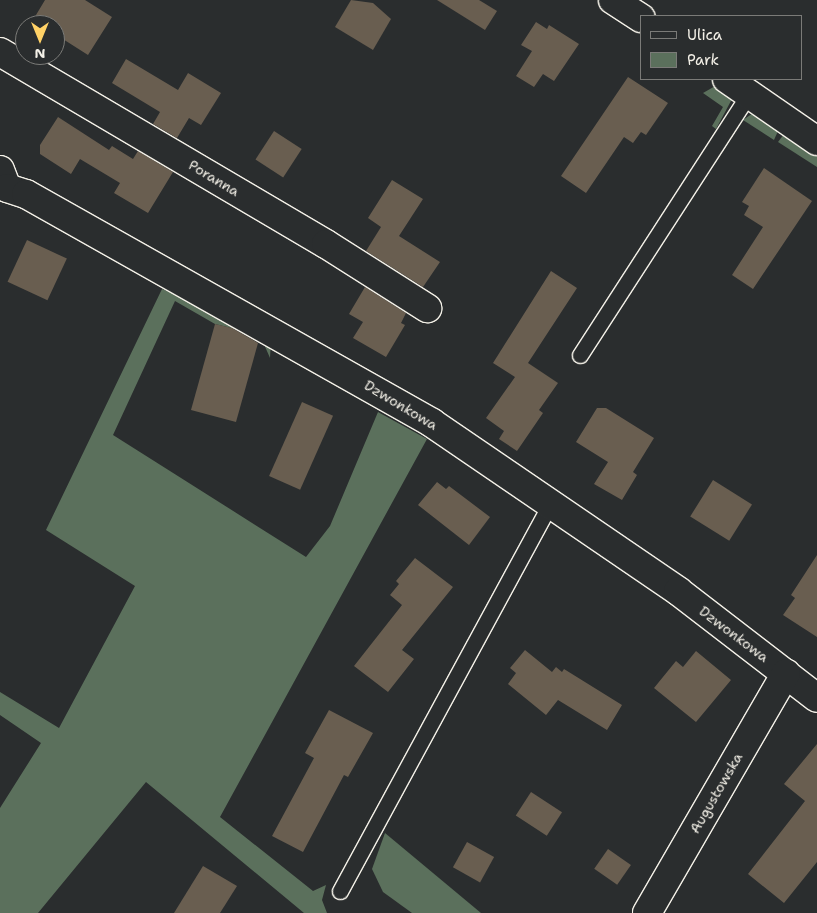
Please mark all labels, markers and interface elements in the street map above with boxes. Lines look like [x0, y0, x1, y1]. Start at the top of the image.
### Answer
north arrow [15, 15, 65, 65]
legend [640, 15, 802, 80]
text: Ulica [687, 25, 722, 45]
text: N [34, 45, 46, 63]
text: Park [687, 50, 719, 70]
street label: Poranna [186, 156, 242, 200]
street label: Dzwonkowa [361, 377, 441, 433]
street label: Dzwonkowa [696, 602, 772, 666]
street label: Augustowska [686, 750, 746, 836]

